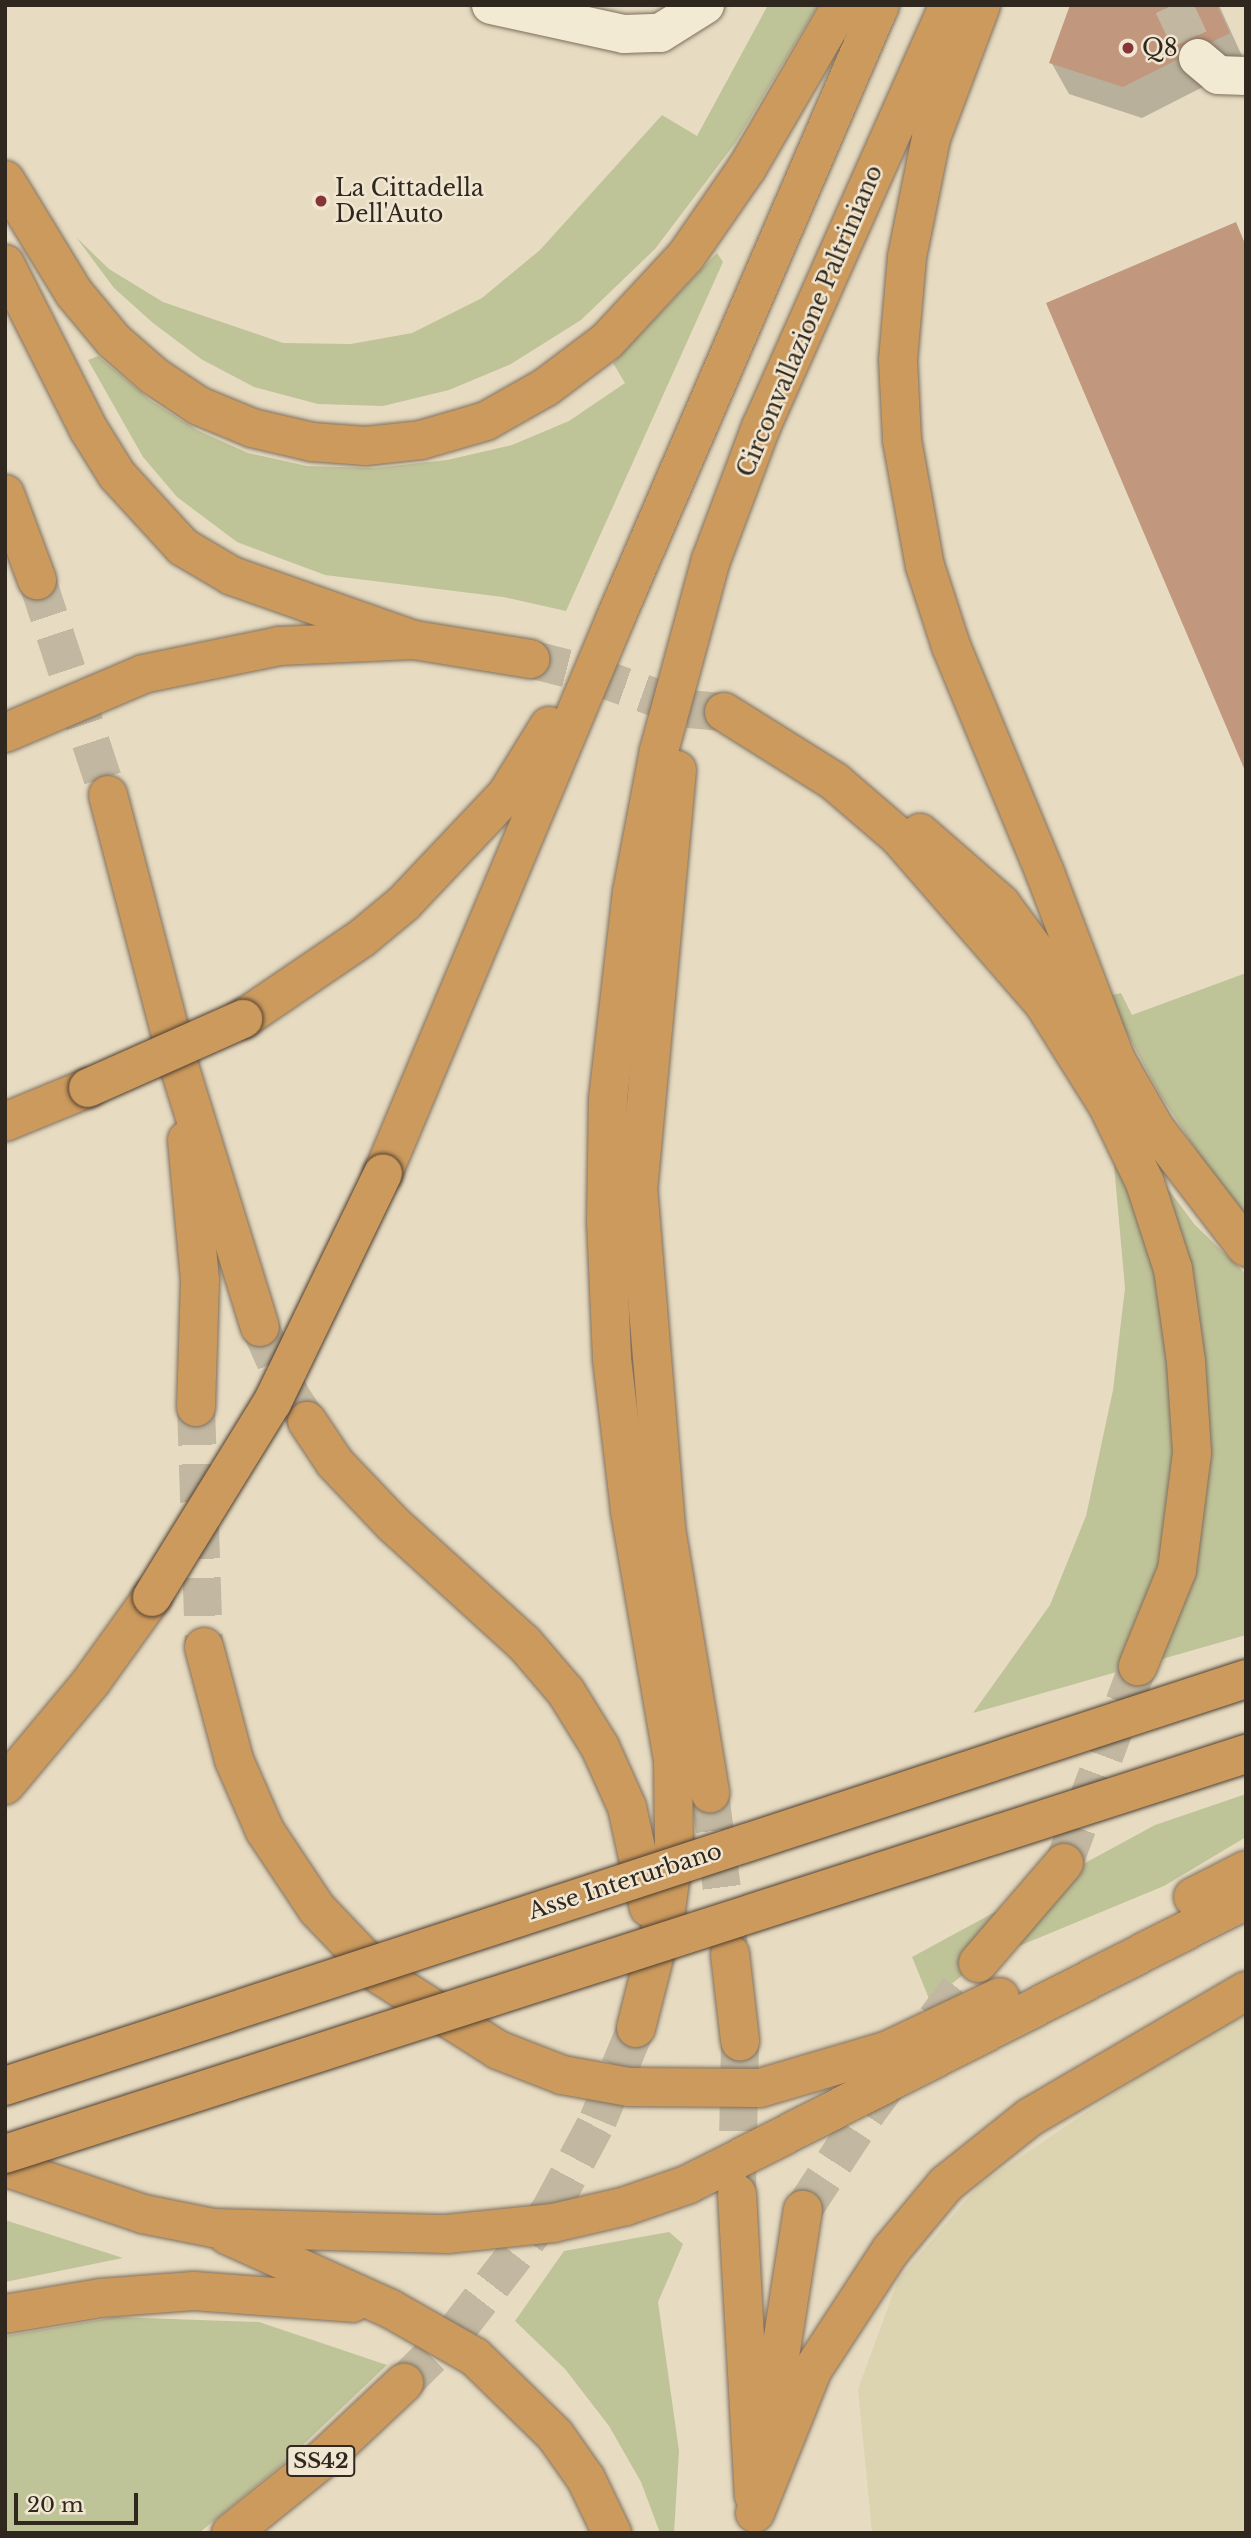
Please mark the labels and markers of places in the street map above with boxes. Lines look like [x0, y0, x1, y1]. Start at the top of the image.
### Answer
place label: Q8 [1142, 34, 1178, 62]
marker: Q8 [1120, 40, 1136, 56]
place label: La Cittadella Dell'Auto [335, 174, 484, 228]
marker: La Cittadella Dell'Auto [313, 193, 329, 209]

